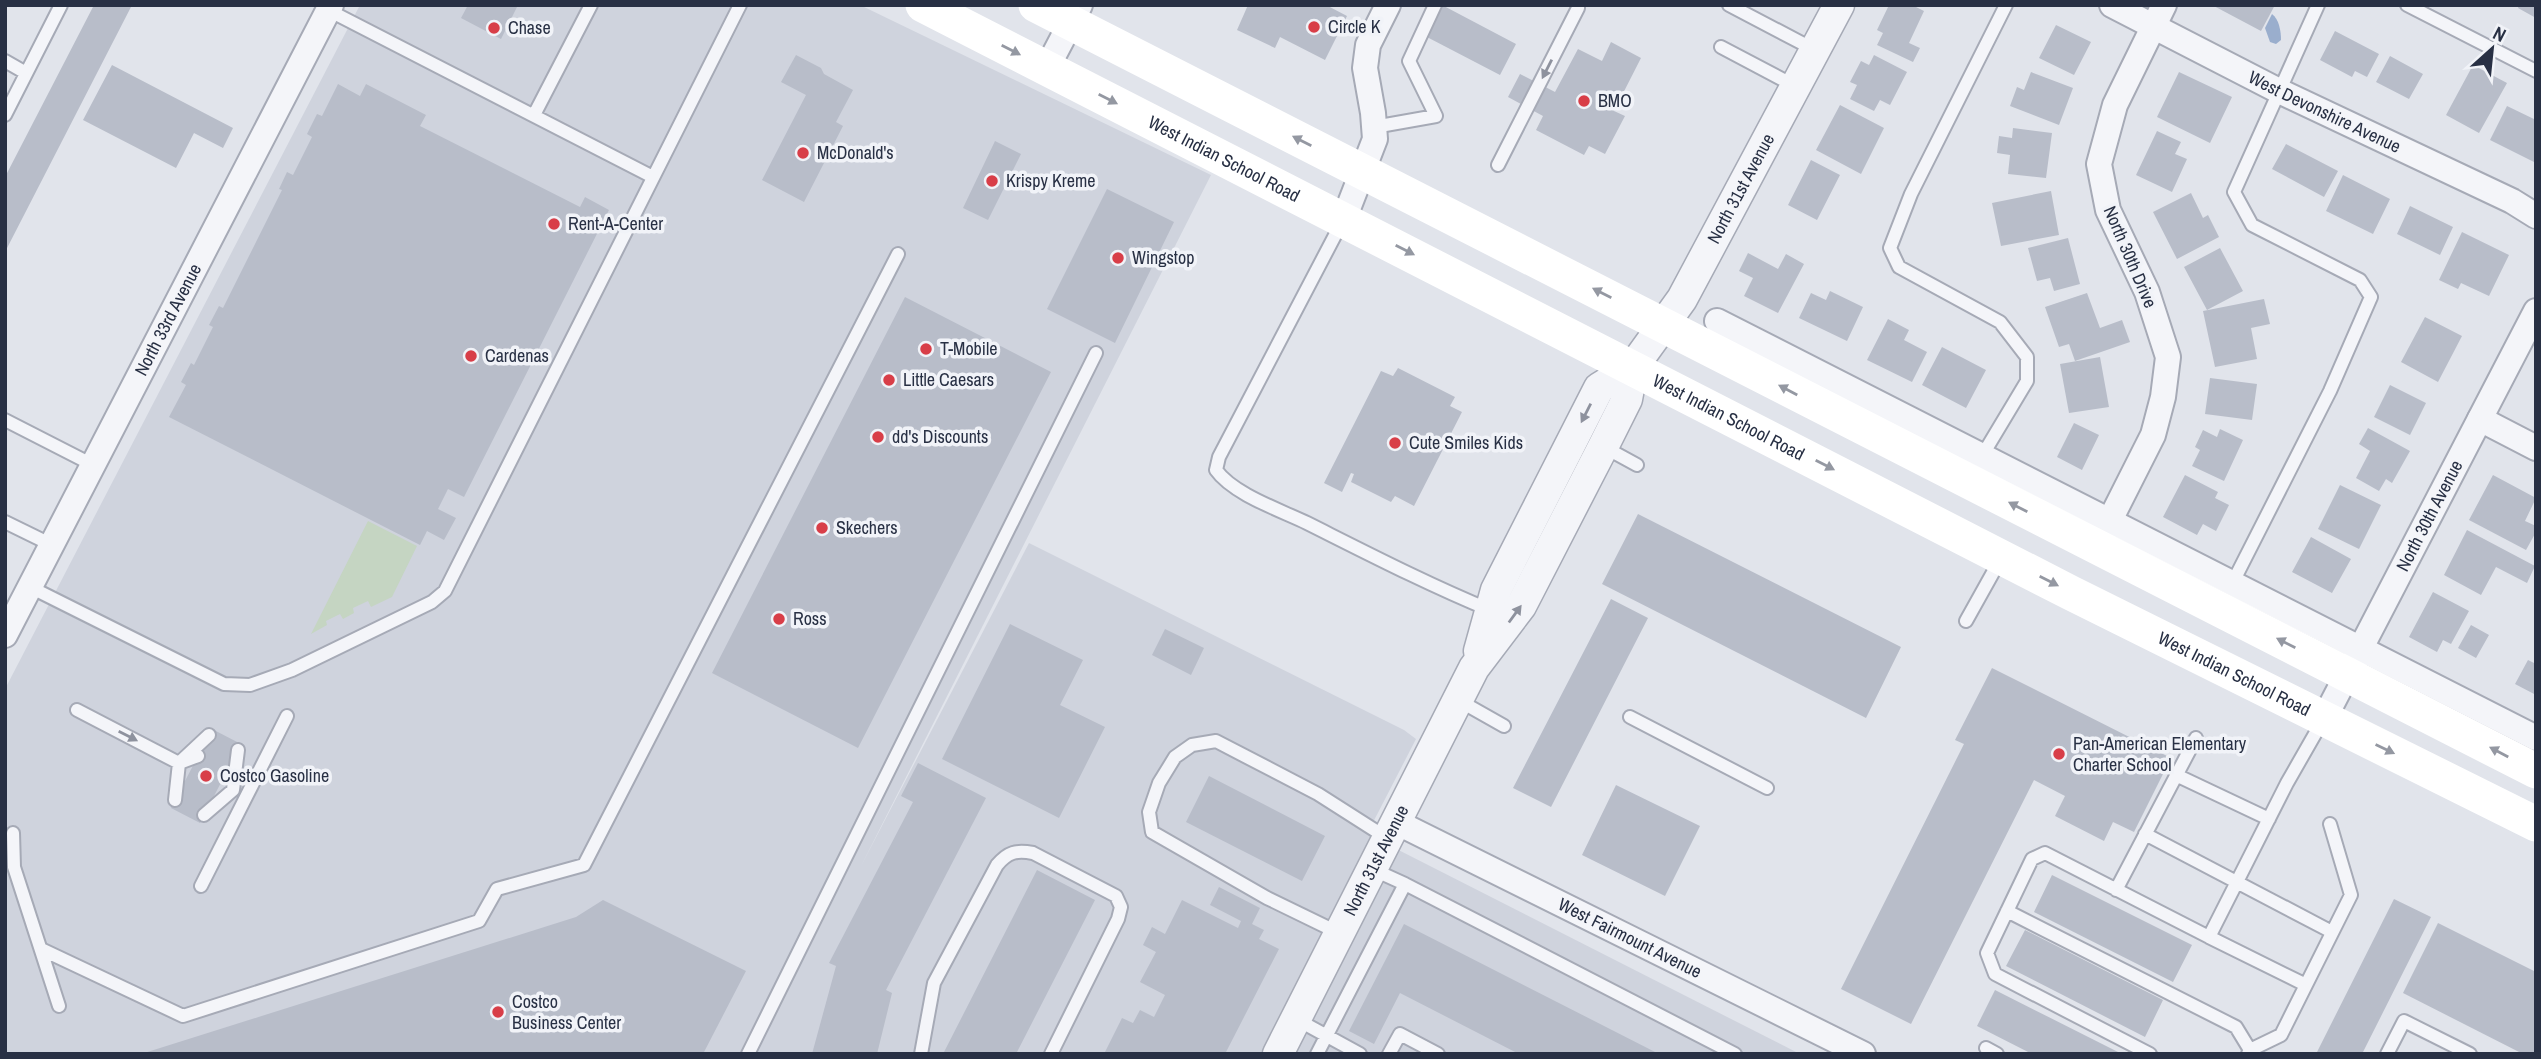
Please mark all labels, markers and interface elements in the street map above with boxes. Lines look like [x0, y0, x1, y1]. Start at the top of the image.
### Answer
place label: Circle K [1328, 14, 1381, 39]
north arrow [2457, 14, 2527, 84]
place label: Chase [508, 15, 551, 40]
marker: Circle K [1306, 19, 1322, 35]
marker: Chase [486, 20, 502, 36]
text: N [2489, 20, 2511, 48]
one-way arrow [1001, 44, 1021, 56]
one-way arrow [1542, 59, 1553, 79]
street label: West Devonshire Avenue [2244, 64, 2405, 159]
place label: BMO [1598, 88, 1632, 113]
marker: BMO [1576, 93, 1592, 109]
one-way arrow [1098, 94, 1118, 105]
street label: West Indian School Road [1144, 109, 1304, 208]
street label: North 31st Avenue [1701, 129, 1780, 248]
one-way arrow [1292, 135, 1312, 146]
place label: McDonald's [817, 140, 894, 165]
marker: McDonald's [795, 145, 811, 161]
place label: Krispy Kreme [1006, 168, 1095, 193]
marker: Krispy Kreme [984, 173, 1000, 189]
street label: North 30th Drive [2098, 202, 2163, 312]
place label: Rent-A-Center [568, 211, 663, 236]
marker: Rent-A-Center [546, 216, 562, 232]
one-way arrow [1395, 244, 1415, 255]
place label: Wingstop [1132, 245, 1194, 270]
marker: Wingstop [1110, 250, 1126, 266]
street label: North 33rd Avenue [128, 259, 207, 380]
one-way arrow [1592, 288, 1612, 299]
place label: T-Mobile [940, 336, 997, 361]
marker: T-Mobile [918, 341, 934, 357]
place label: Cardenas [485, 343, 549, 368]
marker: Cardenas [463, 348, 479, 364]
place label: Little Caesars [903, 367, 994, 392]
street label: West Indian School Road [1649, 368, 1809, 466]
marker: Little Caesars [881, 372, 897, 388]
one-way arrow [1778, 384, 1798, 396]
one-way arrow [1581, 403, 1592, 423]
place label: dd's Discounts [892, 424, 988, 449]
marker: dd's Discounts [870, 429, 886, 445]
place label: Cute Smiles Kids [1409, 430, 1523, 455]
marker: Cute Smiles Kids [1387, 435, 1403, 451]
street label: North 30th Avenue [2390, 456, 2468, 576]
one-way arrow [1815, 459, 1835, 471]
one-way arrow [2008, 502, 2028, 513]
place label: Skechers [836, 515, 898, 540]
marker: Skechers [814, 520, 830, 536]
one-way arrow [2039, 574, 2059, 586]
one-way arrow [1507, 605, 1521, 623]
place label: Ross [793, 606, 827, 631]
marker: Ross [771, 611, 787, 627]
street label: West Indian School Road [2154, 625, 2315, 722]
one-way arrow [2276, 638, 2296, 650]
one-way arrow [118, 731, 138, 742]
place label: Pan-American Elementary Charter School [2073, 731, 2247, 777]
one-way arrow [2375, 744, 2395, 755]
marker: Pan-American Elementary Charter School [2051, 746, 2067, 762]
one-way arrow [2489, 747, 2509, 758]
place label: Costco Gasoline [220, 763, 329, 788]
marker: Costco Gasoline [198, 768, 214, 784]
street label: North 31st Avenue [1337, 801, 1414, 920]
street label: West Fairmount Avenue [1554, 891, 1706, 984]
place label: Costco Business Center [512, 989, 621, 1035]
marker: Costco Business Center [490, 1004, 506, 1020]

